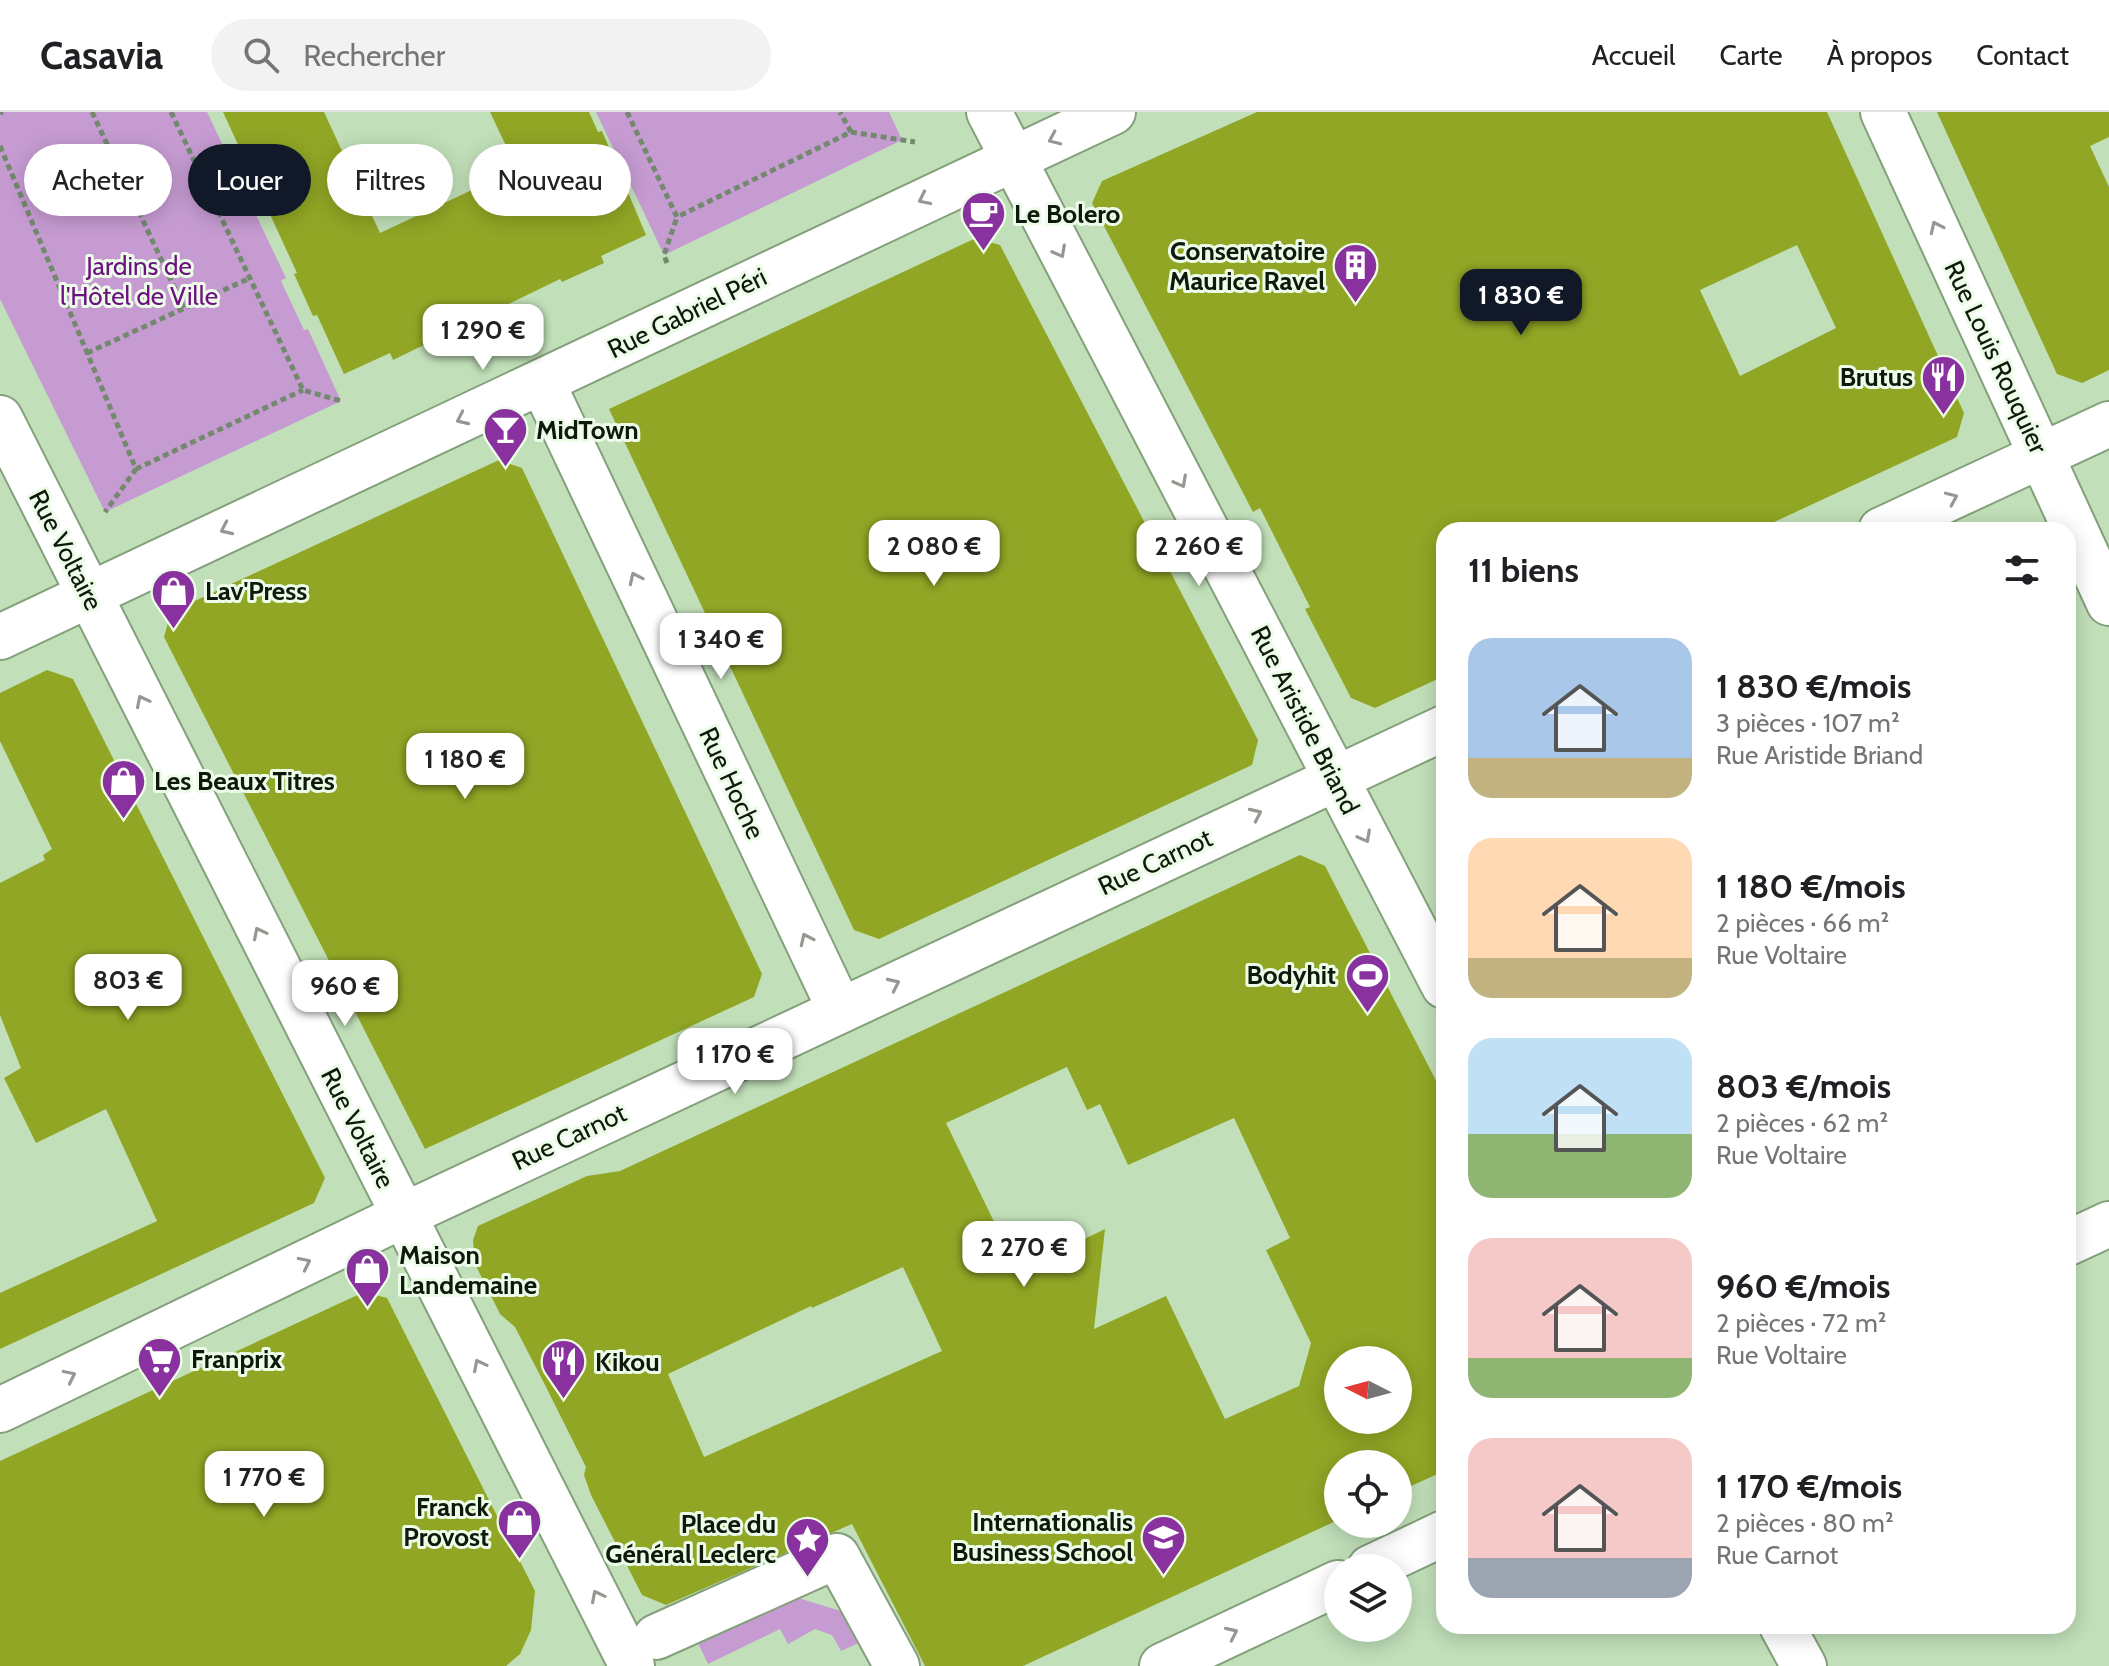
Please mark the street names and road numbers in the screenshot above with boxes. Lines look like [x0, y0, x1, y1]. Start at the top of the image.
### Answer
street label: Rue Louis Rouquier [1937, 255, 2055, 459]
street label: Rue Gabriel Péri [602, 261, 772, 365]
street label: Rue Voltaire [22, 485, 110, 615]
street label: Rue Aristide Briand [1244, 620, 1366, 820]
street label: Rue Hoche [692, 722, 772, 844]
street label: Rue Carnot [1093, 822, 1217, 902]
street label: Rue Voltaire [314, 1063, 402, 1193]
street label: Rue Carnot [507, 1097, 631, 1177]

